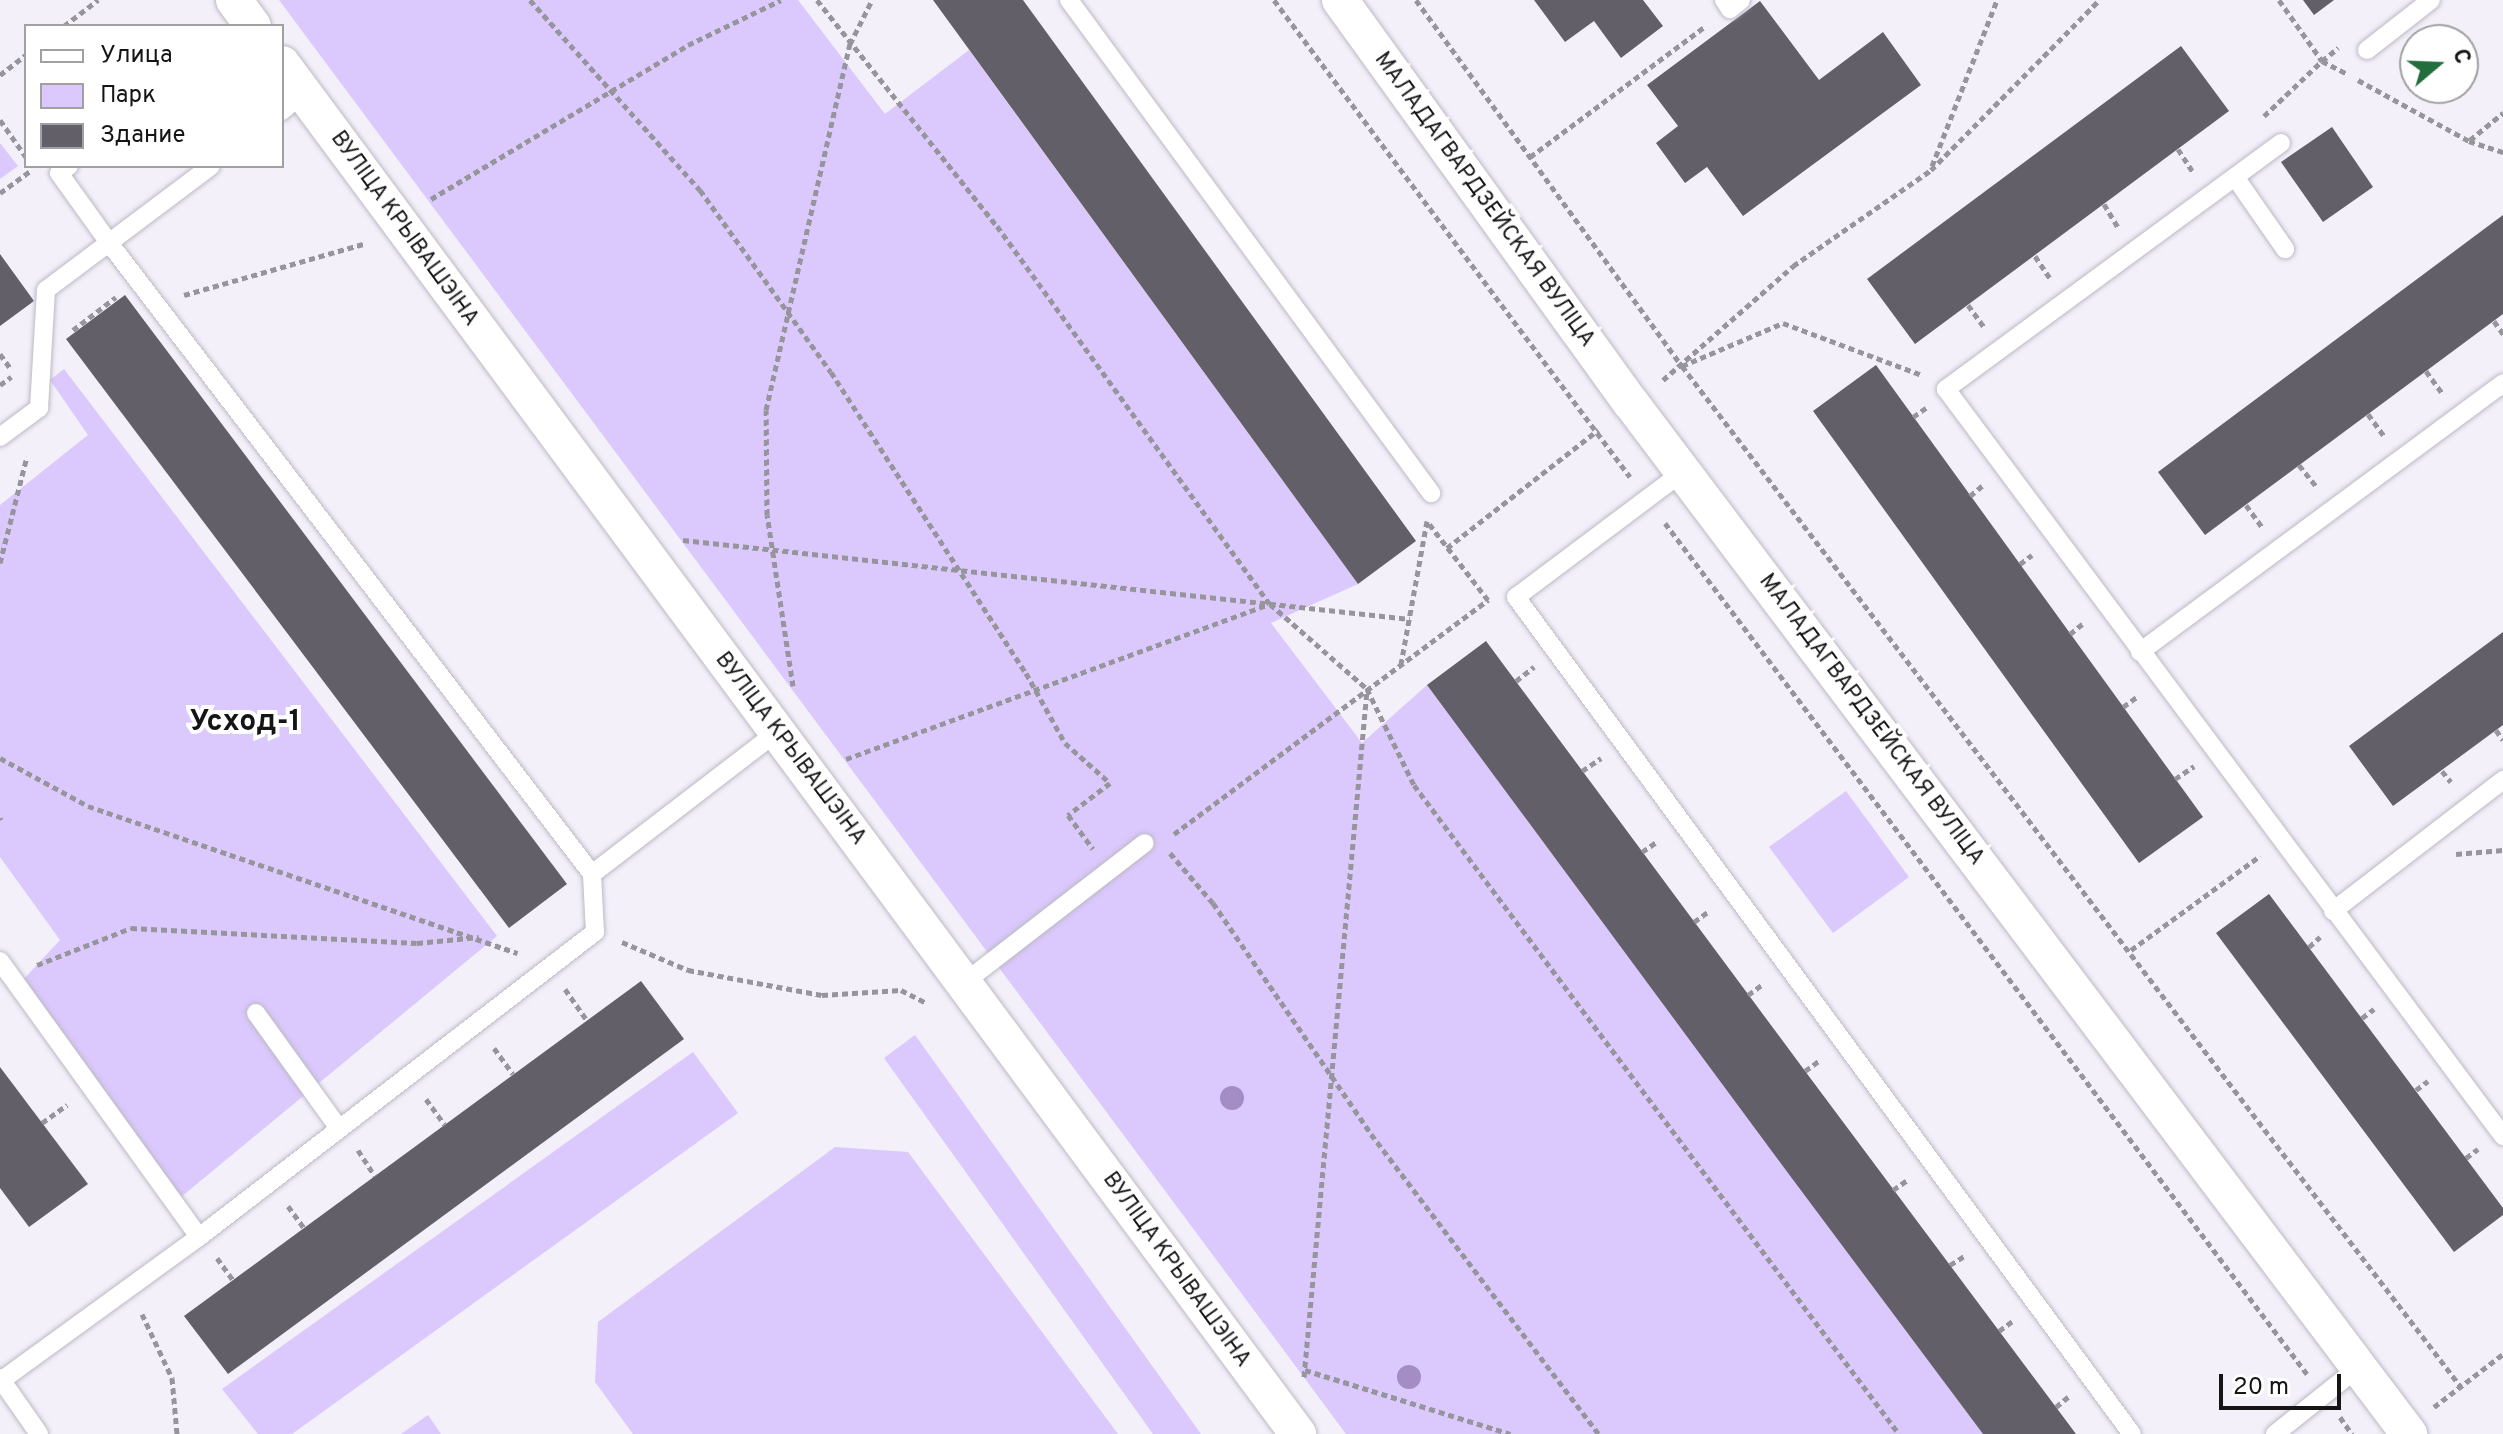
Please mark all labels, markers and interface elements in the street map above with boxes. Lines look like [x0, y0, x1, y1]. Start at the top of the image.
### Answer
legend [24, 24, 284, 168]
north arrow [2399, 24, 2479, 104]
text: Улица [100, 41, 173, 71]
text: С [2445, 46, 2475, 68]
street label: МАЛАДАГВАРДЗЕЙСКАЯ ВУЛІЦА [1368, 47, 1600, 353]
text: Парк [100, 81, 156, 111]
text: Здание [100, 121, 186, 151]
street label: ВУЛІЦА КРЫВАШЭІНА [324, 126, 484, 332]
street label: МАЛАДАГВАРДЗЕЙСКАЯ ВУЛІЦА [1753, 569, 1989, 871]
street label: ВУЛІЦА КРЫВАШЭІНА [709, 647, 871, 851]
district label: Усход-1 [189, 705, 301, 741]
street label: ВУЛІЦА КРЫВАШЭІНА [1096, 1167, 1256, 1373]
scale bar [2223, 1358, 2345, 1408]
text: 20 m [2233, 1373, 2289, 1403]

